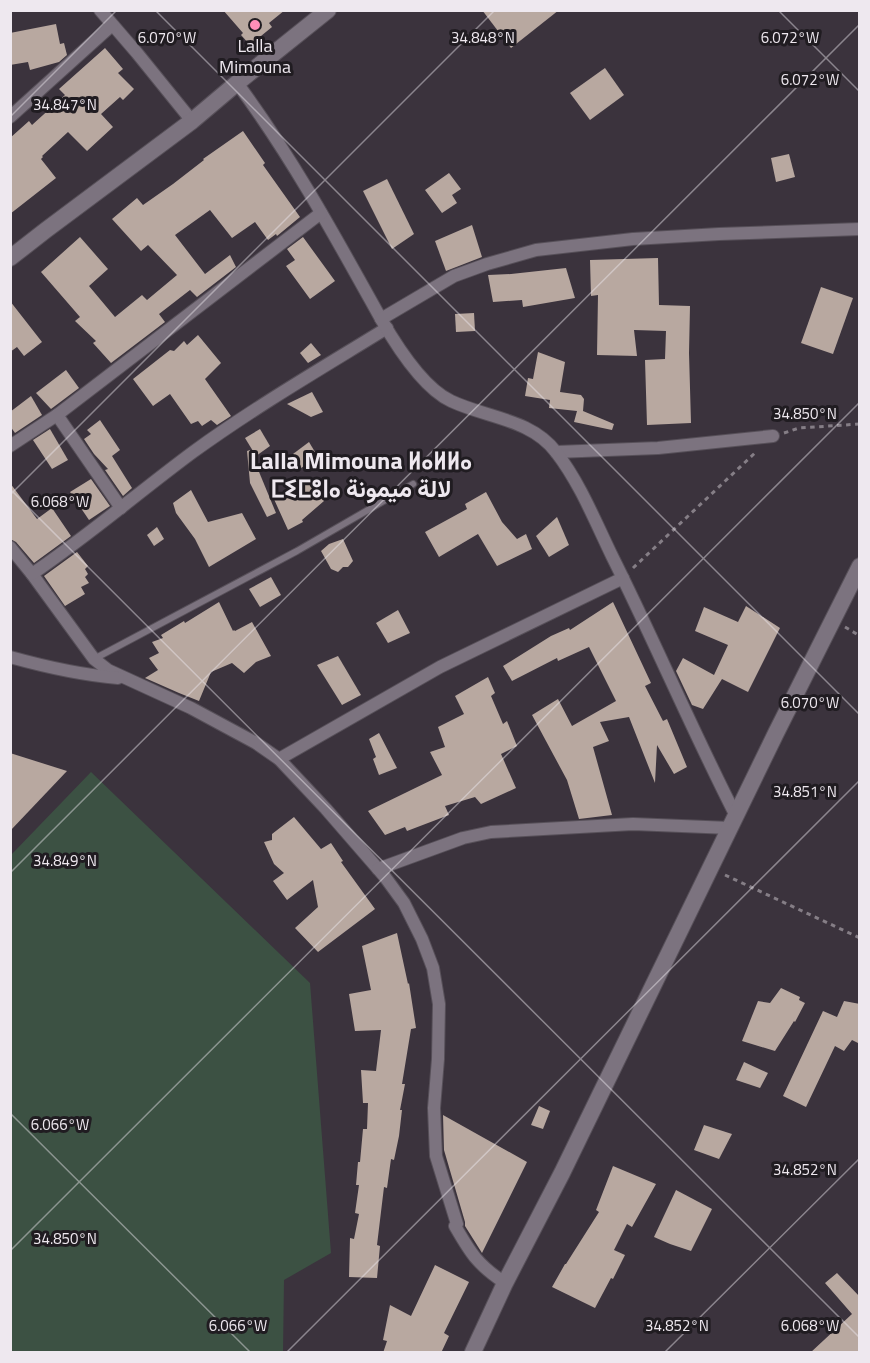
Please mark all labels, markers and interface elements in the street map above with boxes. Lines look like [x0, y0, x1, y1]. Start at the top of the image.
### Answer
marker: Lalla Mimouna [248, 18, 262, 32]
text: 6.070°W [138, 26, 196, 49]
text: 34.848°N [451, 26, 515, 49]
text: 6.072°W [761, 26, 819, 49]
place label: Lalla Mimouna [219, 32, 291, 80]
text: 6.072°W [781, 68, 839, 91]
text: 34.847°N [33, 93, 97, 116]
text: 34.850°N [773, 402, 837, 425]
district label: Lalla Mimouna ⵍⴰⵍⵍⴰ ⵎⵉⵎⵓⵏⴰ لالة ميمونة [250, 442, 472, 506]
text: 6.068°W [31, 490, 89, 513]
text: 6.070°W [781, 691, 839, 714]
text: 34.851°N [773, 780, 837, 803]
text: 34.849°N [33, 849, 97, 872]
text: 6.066°W [31, 1113, 89, 1136]
text: 34.852°N [773, 1158, 837, 1181]
text: 34.850°N [33, 1227, 97, 1250]
text: 6.066°W [209, 1314, 267, 1337]
text: 34.852°N [645, 1314, 709, 1337]
text: 6.068°W [781, 1314, 839, 1337]

